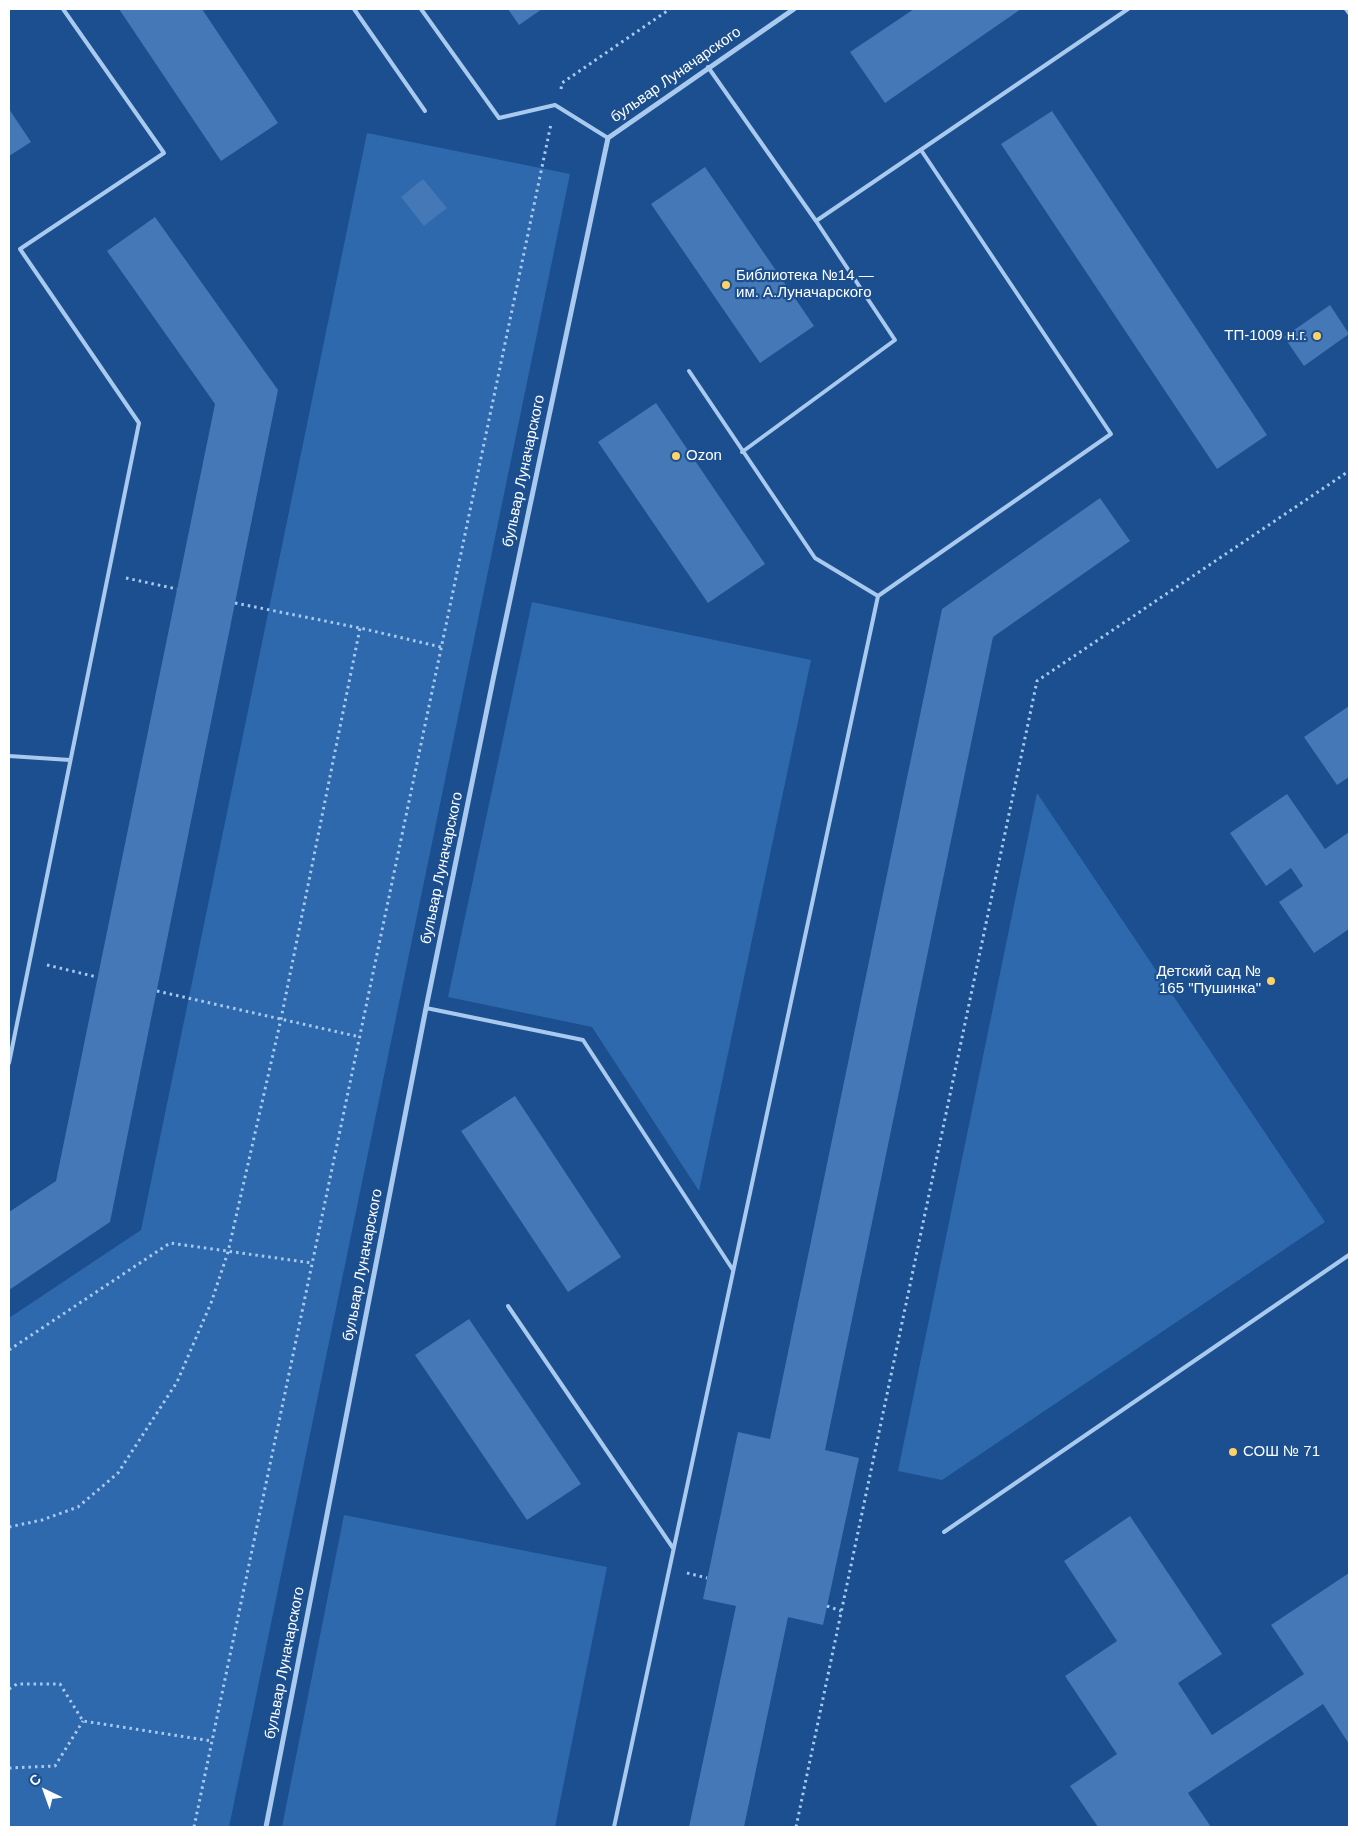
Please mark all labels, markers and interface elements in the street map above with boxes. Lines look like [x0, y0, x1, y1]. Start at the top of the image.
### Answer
street label: бульвар Луначарского [607, 23, 745, 127]
place label: Библиотека №14 — им. А.Луначарского [736, 267, 874, 302]
marker: Библиотека №14 — им. А.Луначарского [720, 279, 732, 291]
place label: ТП-1009 н.г. [1224, 327, 1307, 345]
marker: ТП-1009 н.г. [1311, 330, 1323, 342]
street label: бульвар Луначарского [499, 393, 549, 549]
place label: Ozon [686, 447, 722, 465]
marker: Ozon [670, 450, 682, 462]
street label: бульвар Луначарского [417, 790, 467, 946]
place label: Детский сад № 165 "Пушинка" [1156, 963, 1261, 998]
marker: Детский сад № 165 "Пушинка" [1265, 975, 1277, 987]
street label: бульвар Луначарского [339, 1187, 387, 1343]
place label: СОШ № 71 [1243, 1443, 1320, 1461]
marker: СОШ № 71 [1227, 1446, 1239, 1458]
street label: бульвар Луначарского [261, 1585, 309, 1741]
north arrow [20, 1766, 70, 1816]
text: С [26, 1771, 44, 1789]

